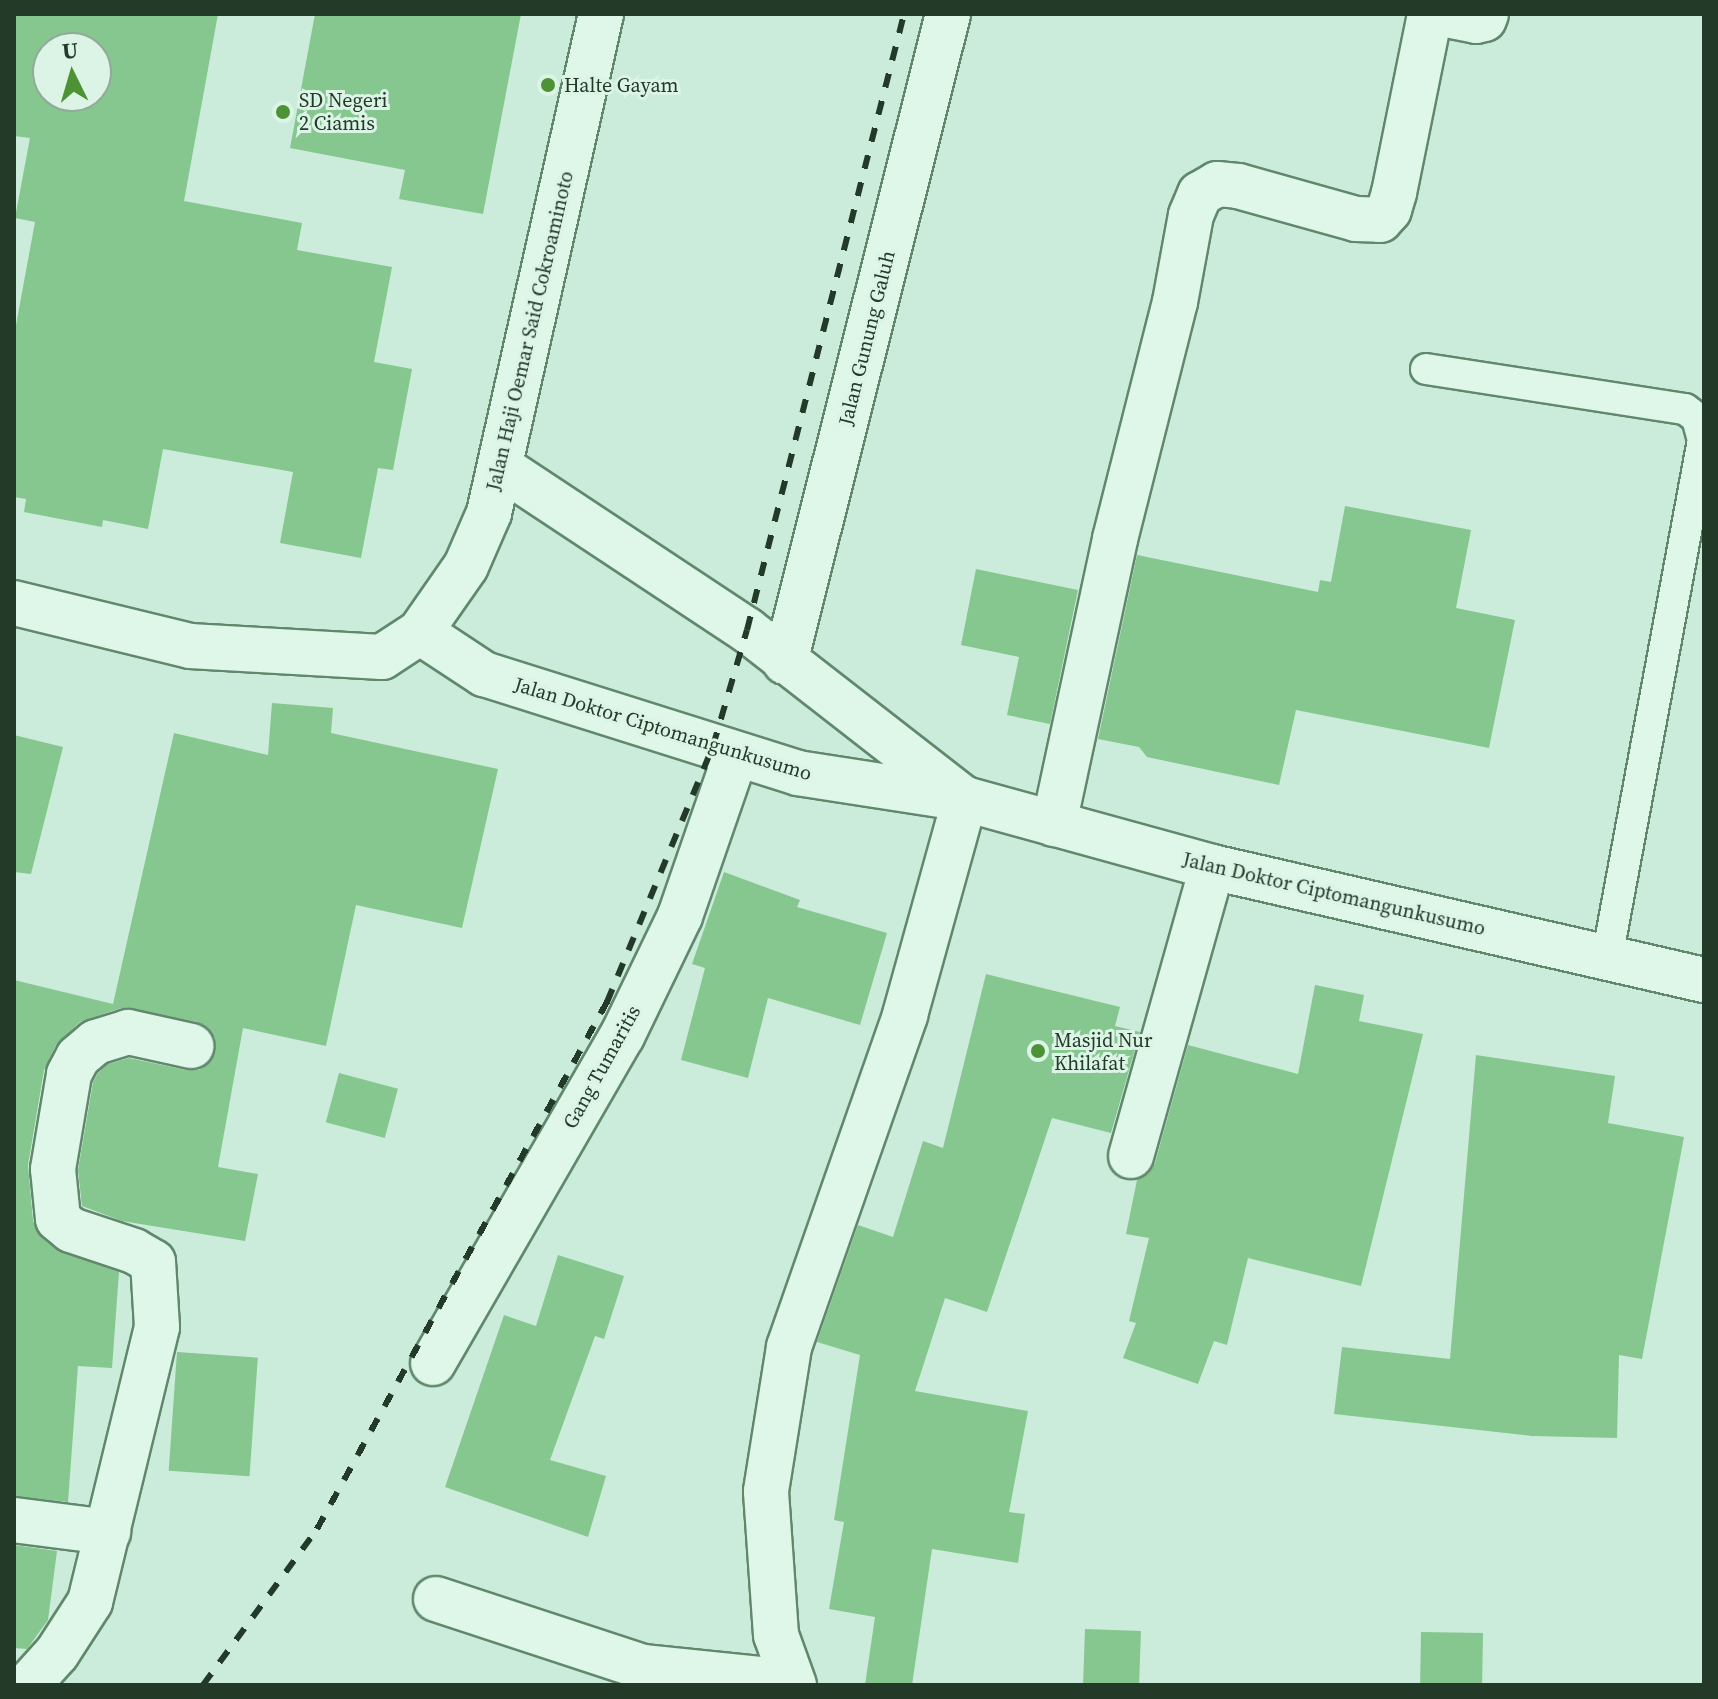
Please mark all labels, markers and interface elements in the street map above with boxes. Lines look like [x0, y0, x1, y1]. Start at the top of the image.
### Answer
north arrow [32, 32, 112, 112]
text: U [61, 34, 79, 66]
place label: Halte Gayam [564, 73, 678, 97]
marker: Halte Gayam [539, 76, 557, 94]
place label: SD Negeri 2 Ciamis [299, 88, 387, 135]
marker: SD Negeri 2 Ciamis [274, 103, 292, 121]
street label: Jalan Haji Oemar Said Cokroaminoto [481, 169, 579, 493]
street label: Jalan Gunung Galuh [834, 248, 900, 428]
street label: Jalan Doktor Ciptomangunkusumo [511, 672, 815, 786]
street label: Jalan Doktor Ciptomangunkusumo [1180, 847, 1488, 941]
street label: Gang Tumaritis [558, 1001, 646, 1133]
place label: Masjid Nur Khilafat [1054, 1028, 1152, 1075]
marker: Masjid Nur Khilafat [1029, 1042, 1047, 1060]

